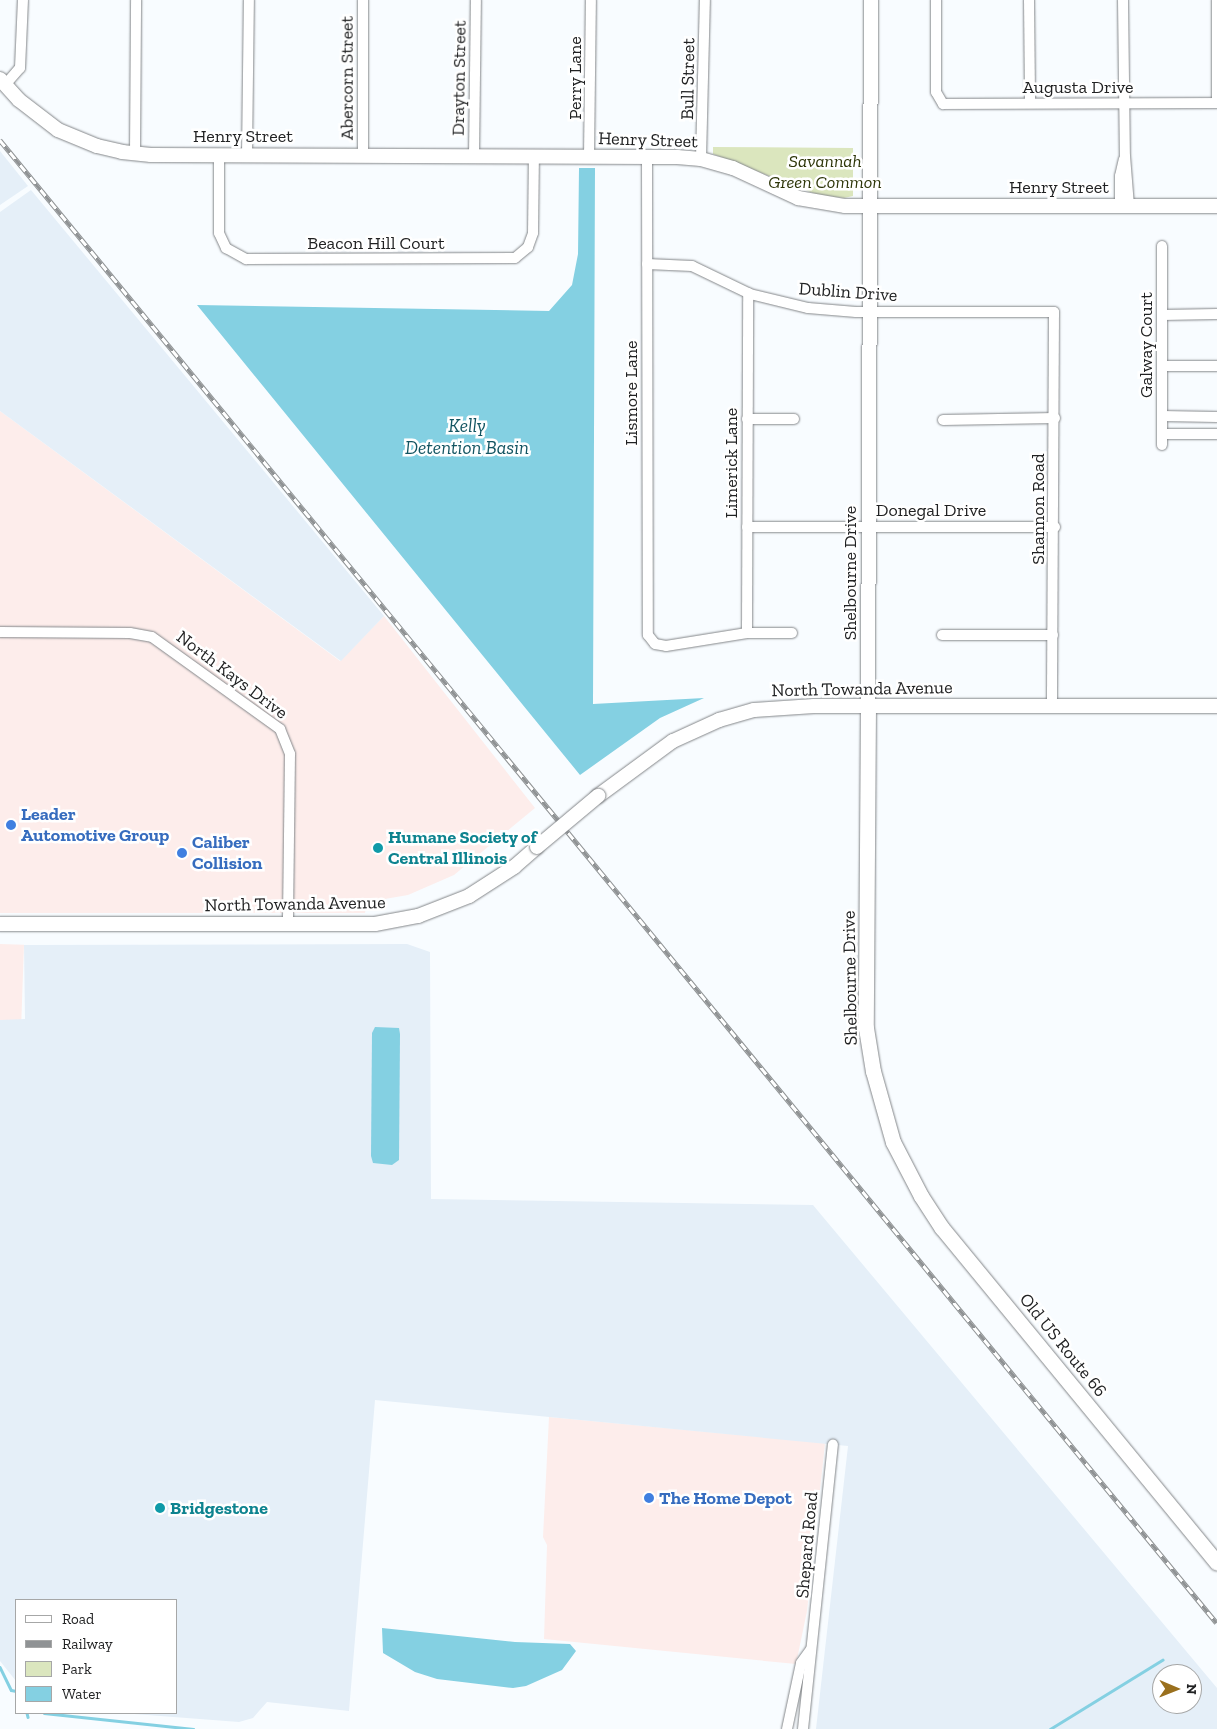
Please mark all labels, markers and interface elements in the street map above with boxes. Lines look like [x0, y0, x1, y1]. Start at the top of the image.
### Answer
street label: Abercorn Street [336, 16, 358, 140]
street label: Drayton Street [447, 20, 471, 136]
street label: Perry Lane [564, 36, 586, 120]
street label: Bull Street [676, 38, 700, 120]
street label: Augusta Drive [1022, 76, 1134, 98]
street label: Henry Street [193, 125, 293, 147]
street label: Henry Street [598, 127, 698, 153]
park label: Savannah Green Common [768, 151, 882, 193]
street label: Henry Street [1009, 176, 1109, 198]
street label: Beacon Hill Court [307, 232, 445, 254]
street label: Dublin Drive [798, 278, 898, 306]
street label: Galway Court [1135, 292, 1157, 398]
street label: Lismore Lane [620, 341, 642, 445]
street label: Limerick Lane [720, 408, 742, 518]
water label: Kelly Detention Basin [405, 415, 529, 459]
street label: Shannon Road [1027, 453, 1049, 565]
street label: Donegal Drive [876, 499, 986, 521]
street label: Shelbourne Drive [839, 506, 861, 640]
street label: North Kays Drive [172, 626, 292, 724]
street label: North Towanda Avenue [771, 677, 953, 701]
place label: Leader Automotive Group [21, 804, 169, 846]
marker: Leader Automotive Group [5, 819, 17, 831]
place label: Humane Society of Central Illinois [388, 827, 537, 870]
place label: Caliber Collision [192, 832, 262, 874]
marker: Humane Society of Central Illinois [372, 842, 384, 854]
marker: Caliber Collision [176, 847, 188, 859]
street label: North Towanda Avenue [204, 892, 386, 916]
street label: Shelbourne Drive [838, 910, 862, 1046]
street label: Old US Route 66 [1015, 1289, 1111, 1401]
place label: The Home Depot [659, 1487, 792, 1509]
street label: Shepard Road [792, 1491, 822, 1599]
marker: The Home Depot [643, 1492, 655, 1504]
place label: Bridgestone [170, 1497, 268, 1519]
marker: Bridgestone [154, 1502, 166, 1514]
legend [15, 1599, 178, 1714]
text: Road [62, 1610, 94, 1628]
text: Railway [62, 1635, 113, 1653]
text: Park [62, 1660, 92, 1678]
north arrow [1152, 1664, 1202, 1714]
text: N [1183, 1684, 1200, 1695]
text: Water [62, 1685, 102, 1703]

